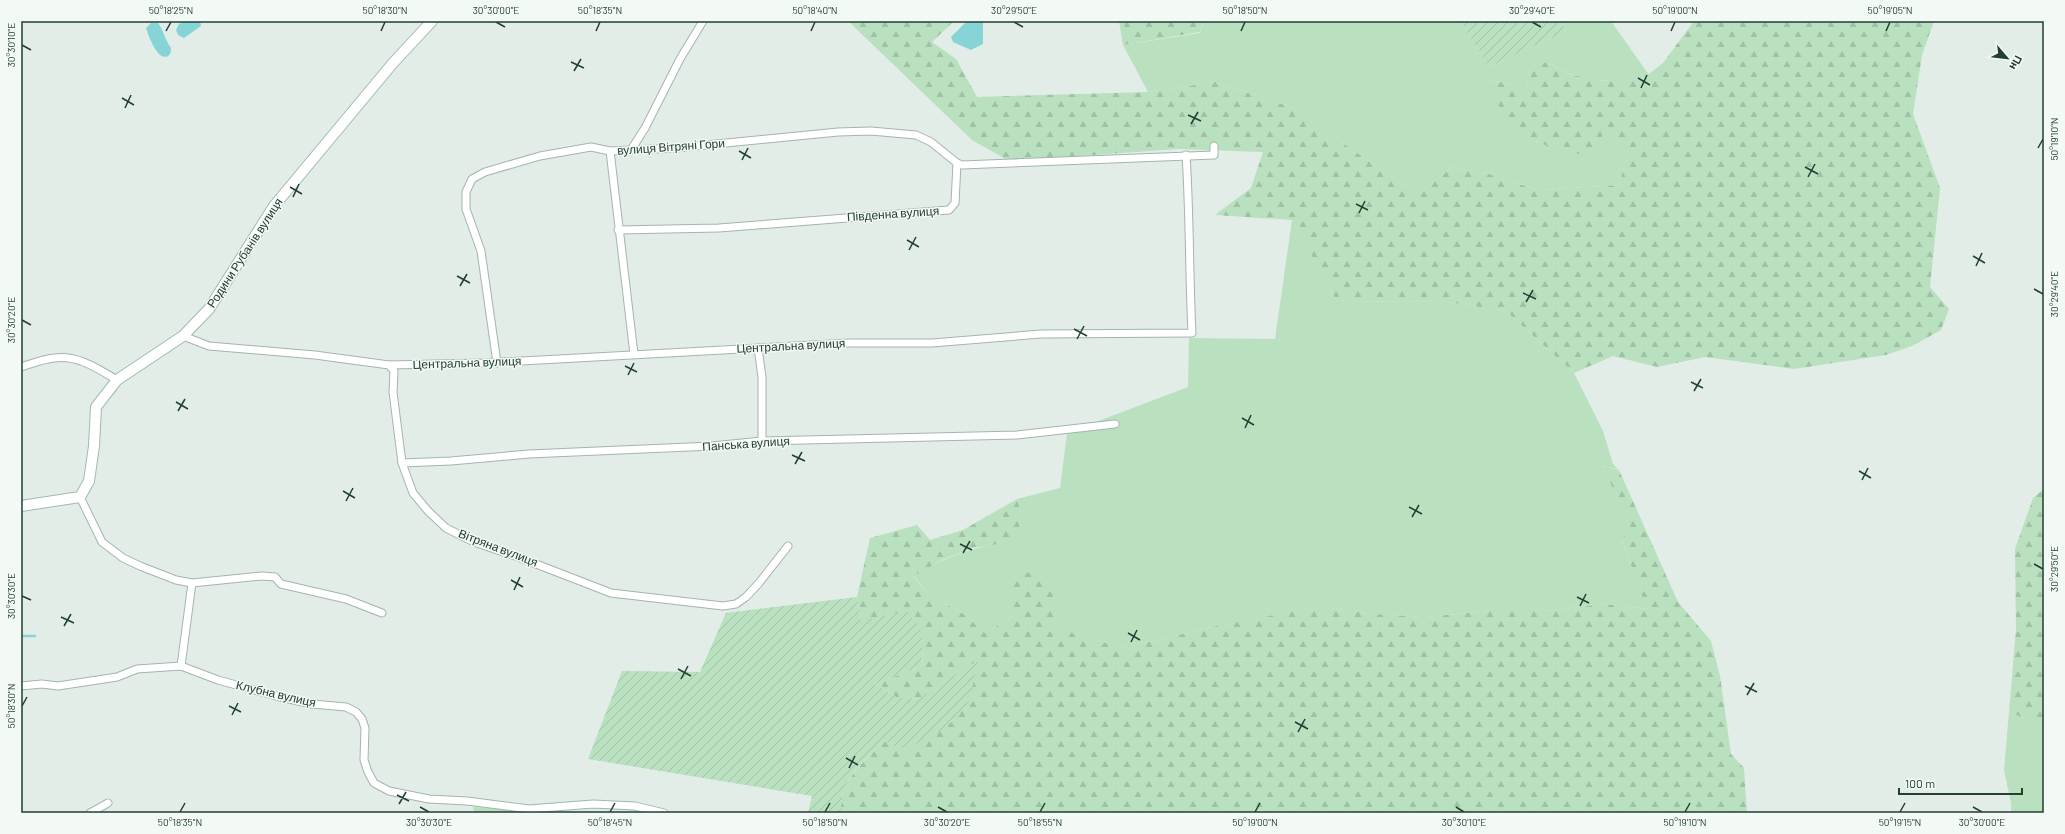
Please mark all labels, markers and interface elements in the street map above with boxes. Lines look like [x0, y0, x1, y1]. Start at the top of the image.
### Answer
text: 50°18'25"N [149, 4, 193, 16]
text: 50°18'30"N [363, 4, 407, 16]
text: 30°30'00"E [473, 4, 519, 16]
text: 50°18'35"N [578, 4, 622, 16]
text: 50°18'40"N [792, 4, 838, 16]
text: 30°29'50"E [991, 4, 1037, 16]
text: 50°18'50"N [1223, 4, 1267, 16]
text: 30°29'40"E [1509, 4, 1555, 16]
text: 50°19'00"N [1652, 4, 1698, 16]
text: 50°19'05"N [1868, 4, 1912, 16]
text: 30°30'10"E [5, 23, 17, 67]
north arrow [1987, 38, 2027, 78]
text: Пн [2007, 53, 2025, 72]
text: 50°19'10"N [2048, 117, 2060, 161]
street label: вулиця Вітряні Гори [617, 135, 725, 158]
street label: Родини Рубанів вулиця [204, 195, 286, 310]
street label: Південна вулиця [846, 203, 940, 224]
text: 30°29'40"E [2048, 271, 2060, 317]
text: 30°30'20"E [5, 297, 17, 343]
street label: Центральна вулиця [736, 335, 846, 356]
street label: Центральна вулиця [412, 353, 522, 372]
street label: Панська вулиця [702, 433, 790, 454]
street label: Вітряна вулиця [456, 526, 540, 570]
text: 30°29'50"E [2048, 546, 2060, 592]
text: 30°30'30"E [5, 573, 17, 619]
street label: Клубна вулиця [235, 677, 318, 710]
text: 50°18'30"N [5, 684, 17, 728]
scale bar [1899, 770, 2022, 796]
text: 100 m [1905, 776, 1935, 790]
text: 50°18'35"N [158, 816, 202, 828]
text: 30°30'30"E [406, 816, 452, 828]
text: 50°18'45"N [588, 816, 632, 828]
text: 50°18'50"N [803, 816, 847, 828]
text: 30°30'20"E [924, 816, 970, 828]
text: 50°18'55"N [1018, 816, 1062, 828]
text: 50°19'00"N [1232, 816, 1278, 828]
text: 30°30'10"E [1442, 816, 1486, 828]
text: 50°19'10"N [1663, 816, 1707, 828]
text: 50°19'15"N [1879, 816, 1921, 828]
text: 30°30'00"E [1959, 816, 2005, 828]

